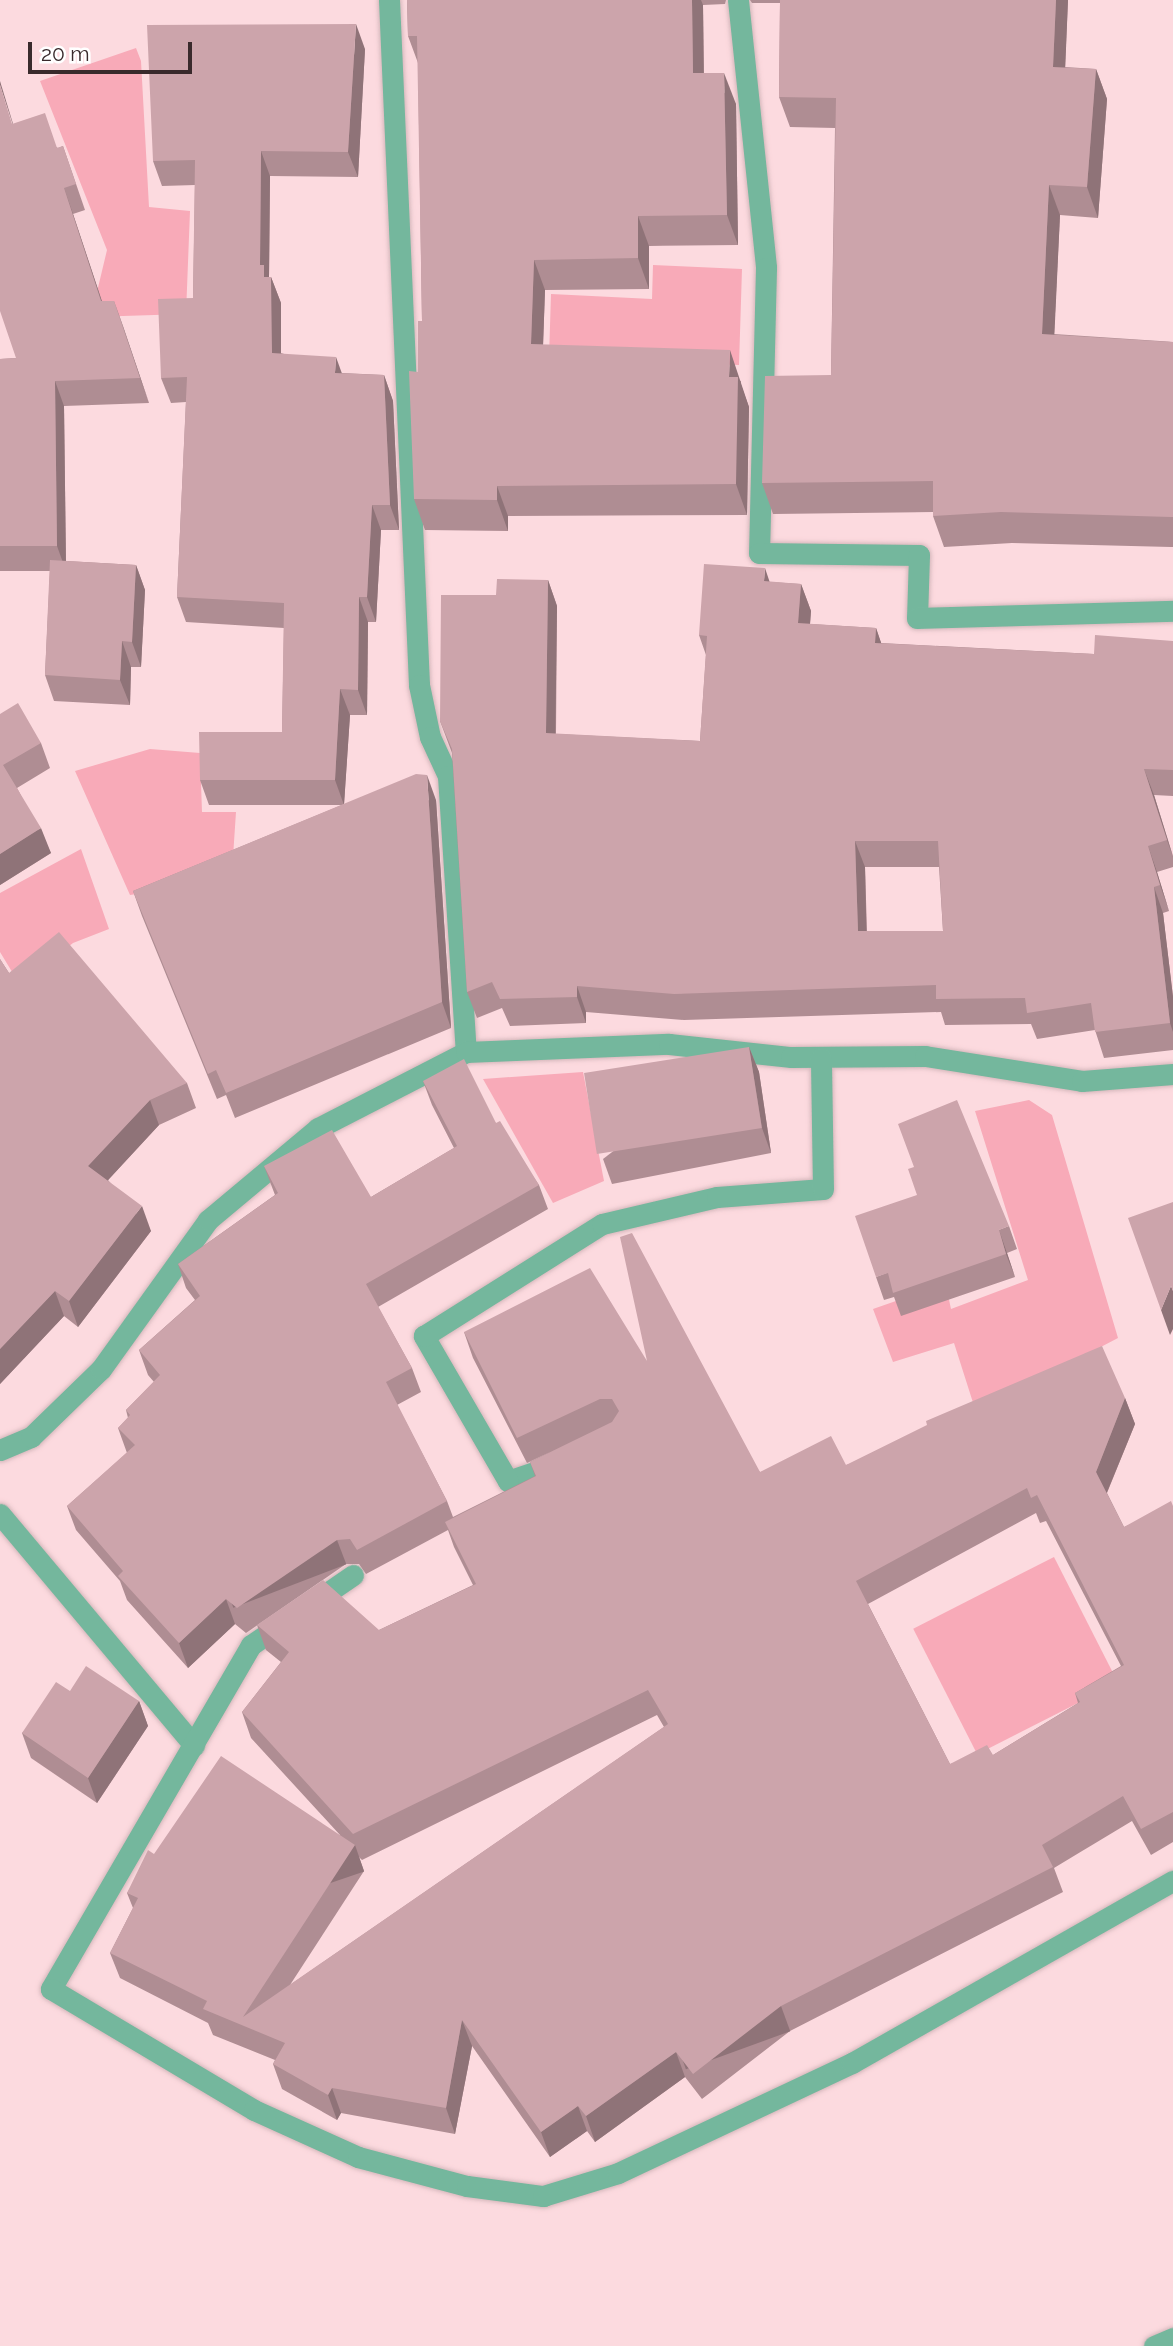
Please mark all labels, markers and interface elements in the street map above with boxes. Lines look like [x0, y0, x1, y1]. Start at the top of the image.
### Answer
scale bar [32, 28, 196, 72]
text: 20 m [41, 41, 89, 66]

